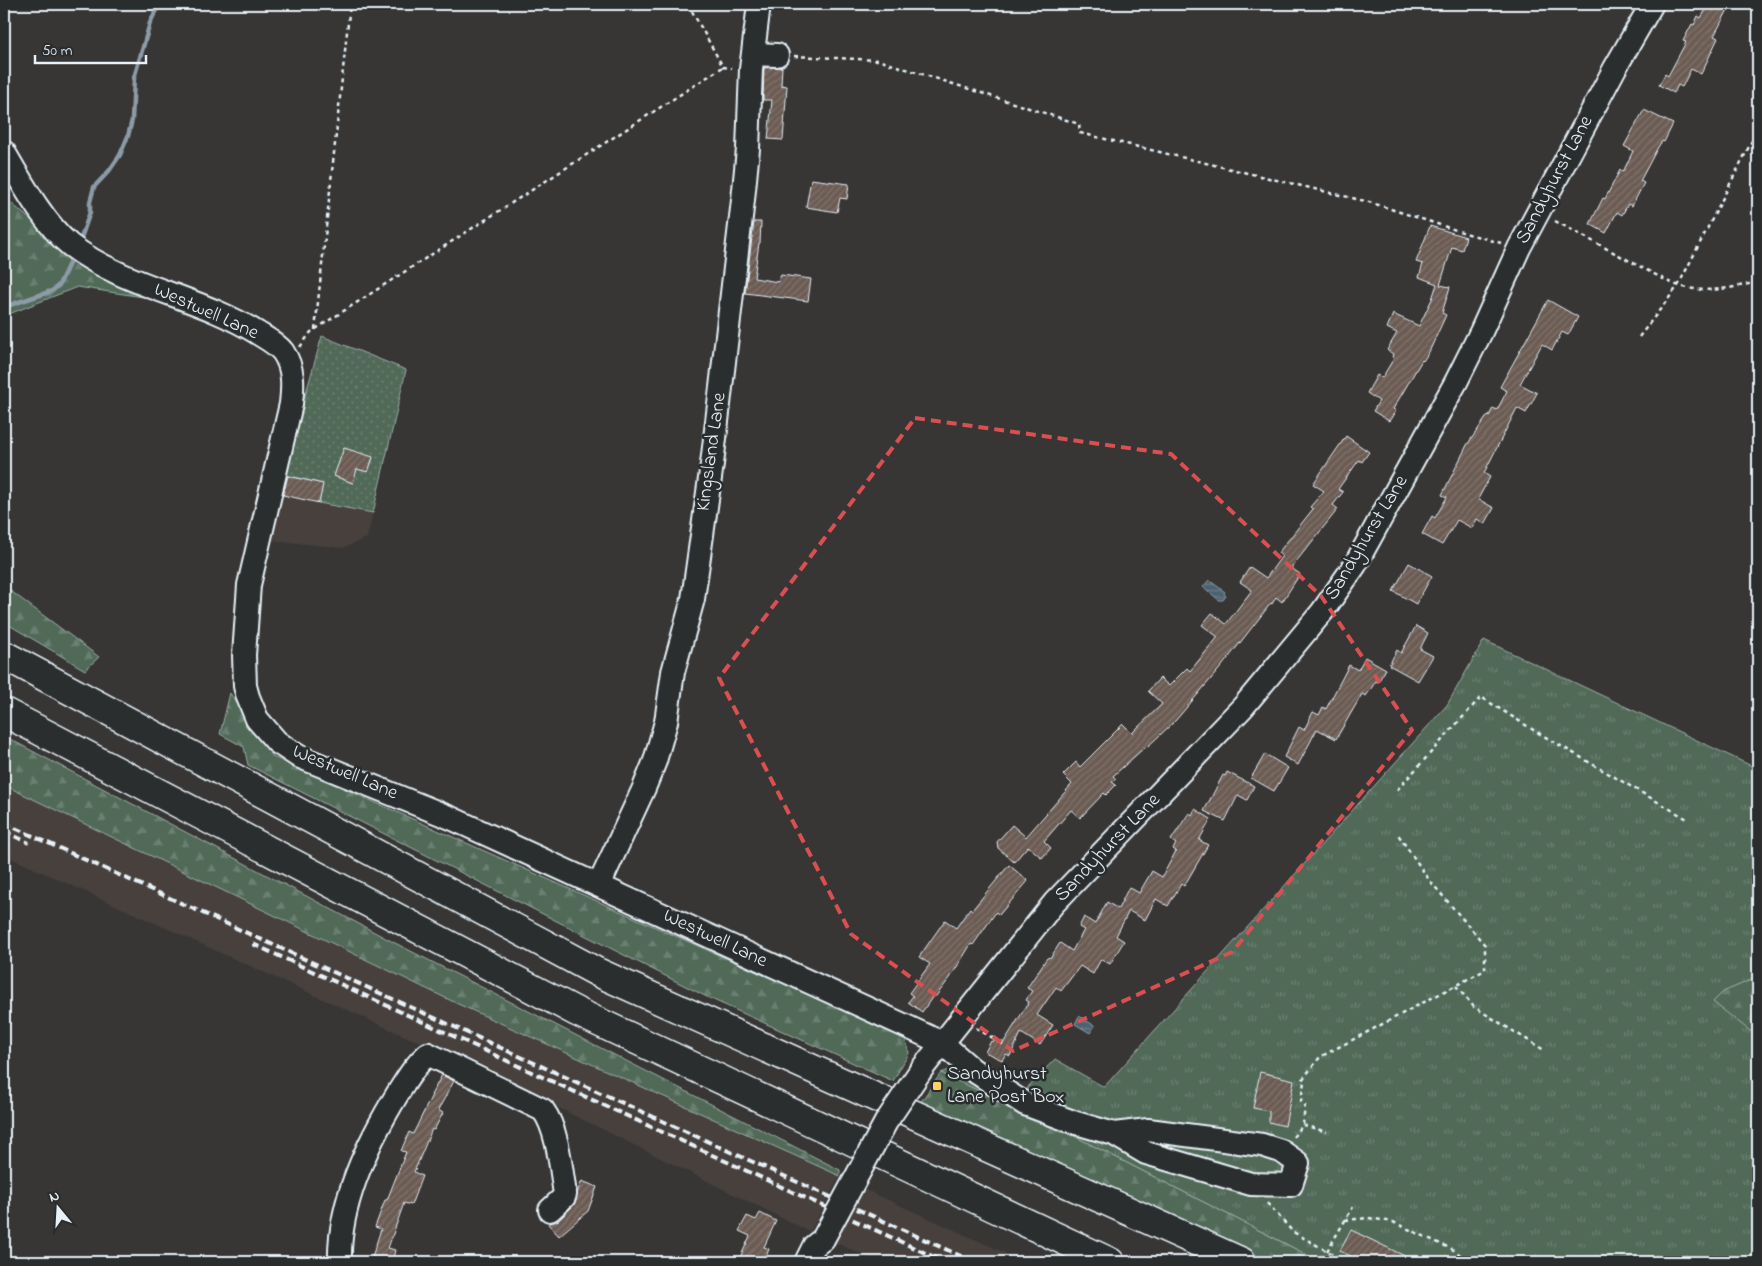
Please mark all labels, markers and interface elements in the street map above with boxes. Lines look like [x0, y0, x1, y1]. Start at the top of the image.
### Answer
scale bar [35, 32, 146, 64]
text: 50 m [42, 40, 73, 62]
street label: Sandyhurst Lane [1509, 111, 1601, 249]
street label: Westwell Lane [149, 276, 263, 348]
street label: Kingsland Lane [689, 391, 736, 513]
street label: Sandyhurst Lane [1318, 470, 1416, 606]
street label: Westwell Lane [288, 738, 402, 808]
street label: Sandyhurst Lane [1048, 787, 1168, 909]
street label: Westwell Lane [658, 902, 772, 976]
place label: Sandyhurst Lane Post Box [947, 1060, 1065, 1112]
marker: Sandyhurst Lane Post Box [931, 1080, 943, 1092]
north arrow [32, 1184, 82, 1234]
text: N [47, 1186, 62, 1209]

